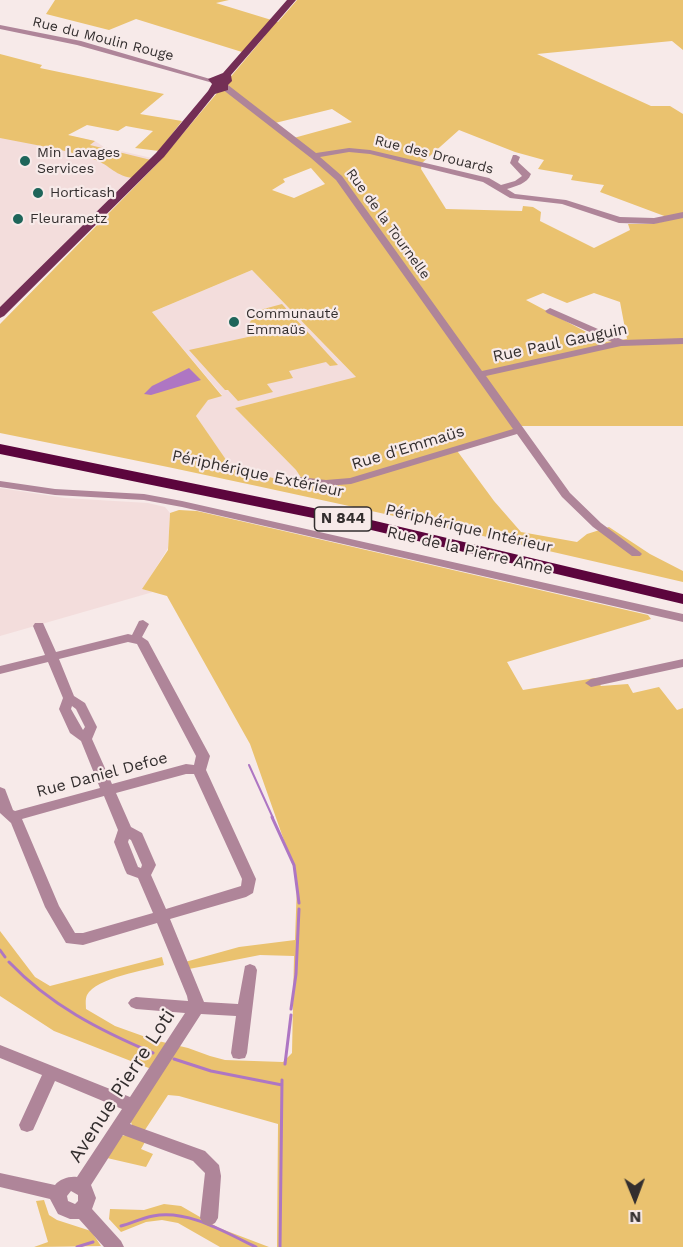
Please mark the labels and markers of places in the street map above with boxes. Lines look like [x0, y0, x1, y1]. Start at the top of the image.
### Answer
place label: Min Lavages Services [37, 145, 120, 178]
marker: Min Lavages Services [18, 154, 32, 168]
place label: Horticash [50, 185, 115, 201]
marker: Horticash [31, 186, 45, 200]
place label: Fleurametz [30, 211, 108, 227]
marker: Fleurametz [11, 212, 25, 226]
place label: Communauté Emmaüs [246, 306, 338, 338]
marker: Communauté Emmaüs [227, 315, 241, 329]

